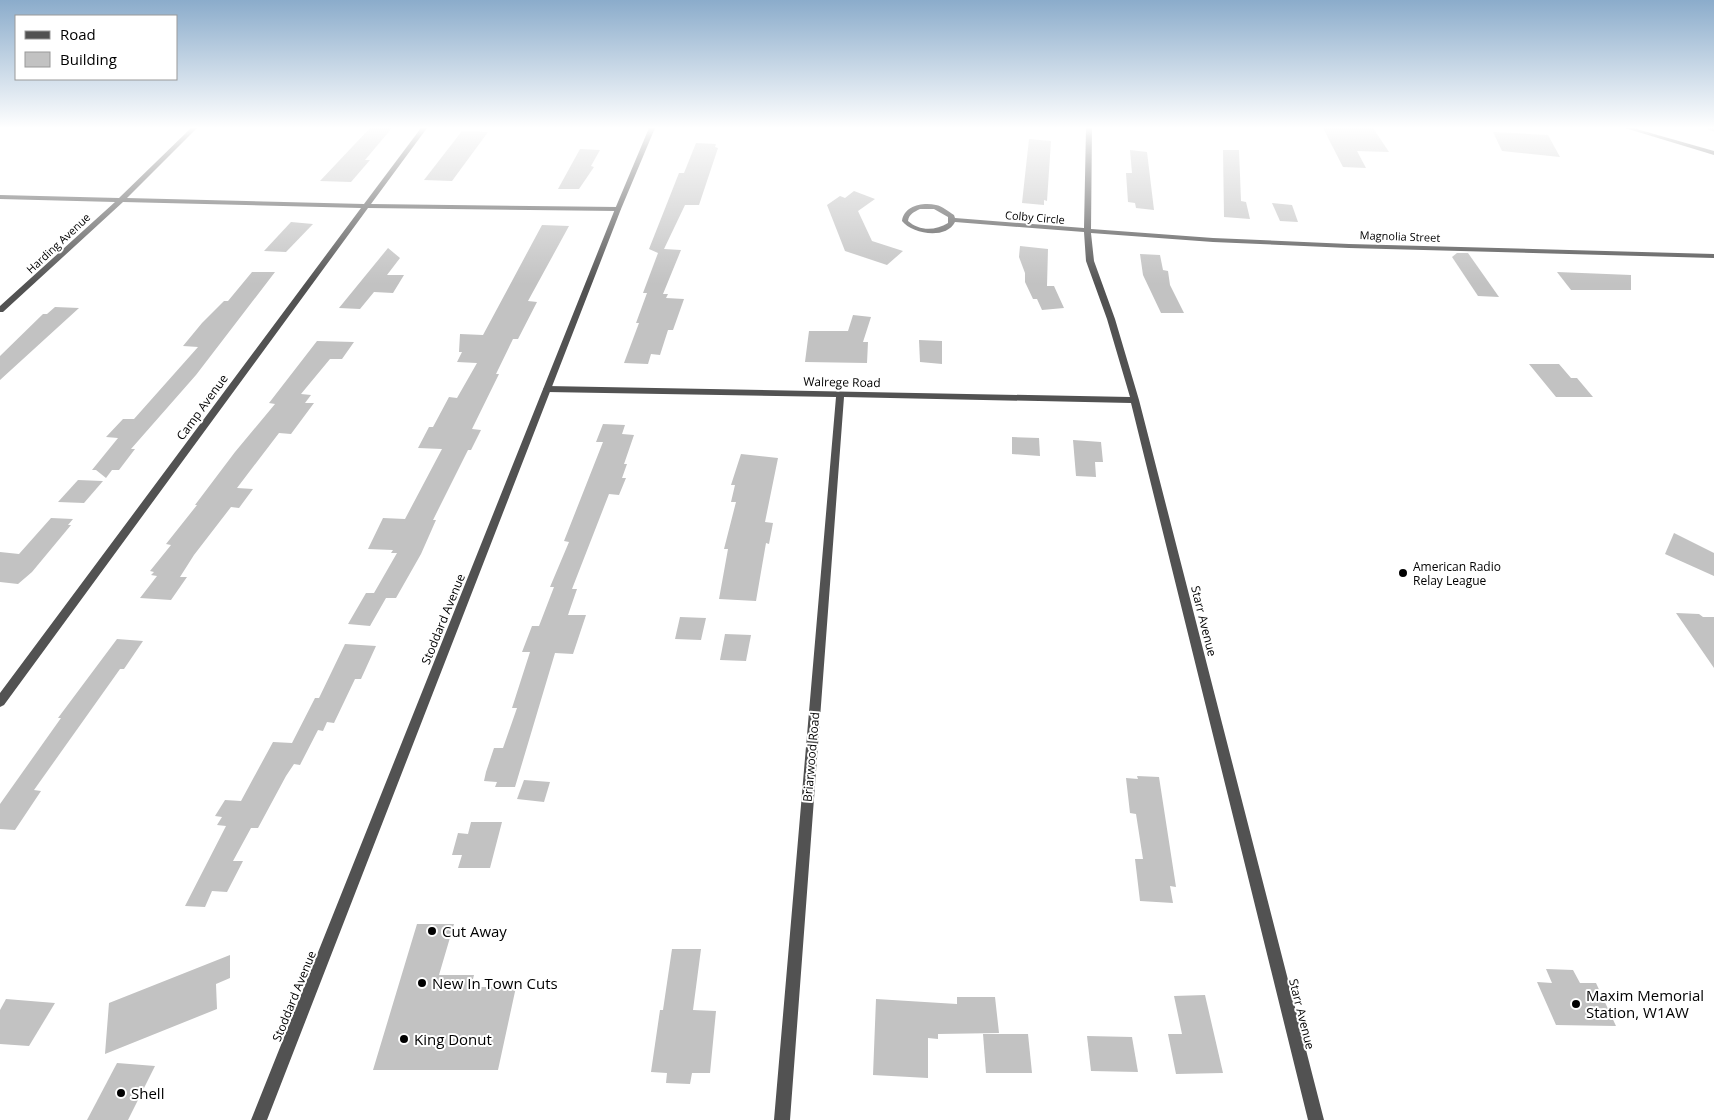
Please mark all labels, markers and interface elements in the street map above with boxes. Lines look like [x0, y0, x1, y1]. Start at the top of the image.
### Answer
legend [15, 15, 178, 80]
text: Road [60, 24, 96, 44]
text: Building [60, 49, 117, 69]
street label: Colby Circle [1005, 207, 1065, 227]
street label: Harding Avenue [23, 210, 93, 276]
street label: Magnolia Street [1359, 227, 1441, 245]
street label: Camp Avenue [172, 370, 232, 443]
street label: Walrege Road [803, 373, 881, 391]
place label: American Radio Relay League [1413, 558, 1501, 589]
marker: American Radio Relay League [1397, 567, 1409, 579]
street label: Stoddard Avenue [417, 571, 469, 667]
street label: Starr Avenue [1187, 584, 1221, 658]
street label: Briarwood Road [799, 711, 823, 803]
place label: Cut Away [442, 921, 507, 941]
marker: Cut Away [426, 925, 438, 937]
street label: Stoddard Avenue [268, 948, 320, 1044]
place label: New In Town Cuts [432, 973, 558, 993]
marker: New In Town Cuts [416, 977, 428, 989]
street label: Starr Avenue [1285, 977, 1319, 1051]
place label: Maxim Memorial Station, W1AW [1586, 985, 1704, 1022]
marker: Maxim Memorial Station, W1AW [1570, 998, 1582, 1010]
place label: King Donut [414, 1029, 492, 1049]
marker: King Donut [398, 1033, 410, 1045]
place label: Shell [131, 1083, 164, 1103]
marker: Shell [115, 1087, 127, 1099]

